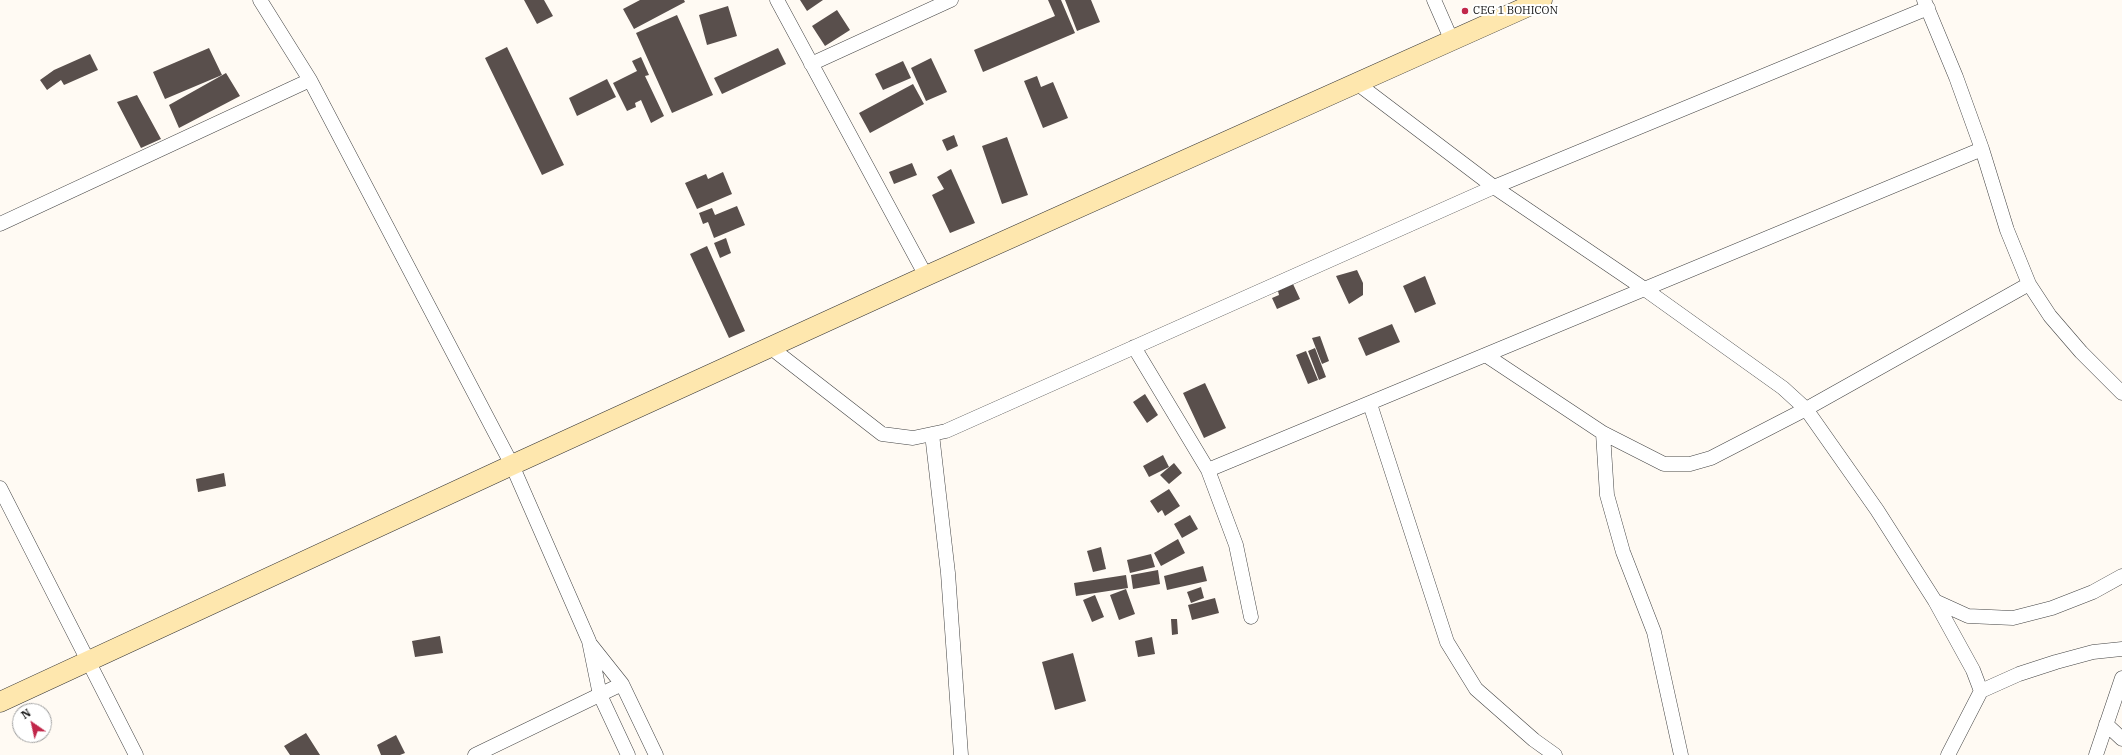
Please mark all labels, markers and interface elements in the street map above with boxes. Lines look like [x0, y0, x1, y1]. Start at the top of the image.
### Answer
place label: CEG 1 BOHICON [1473, 4, 1558, 18]
marker: CEG 1 BOHICON [1460, 6, 1470, 16]
north arrow [12, 703, 52, 743]
text: N [18, 706, 33, 722]

